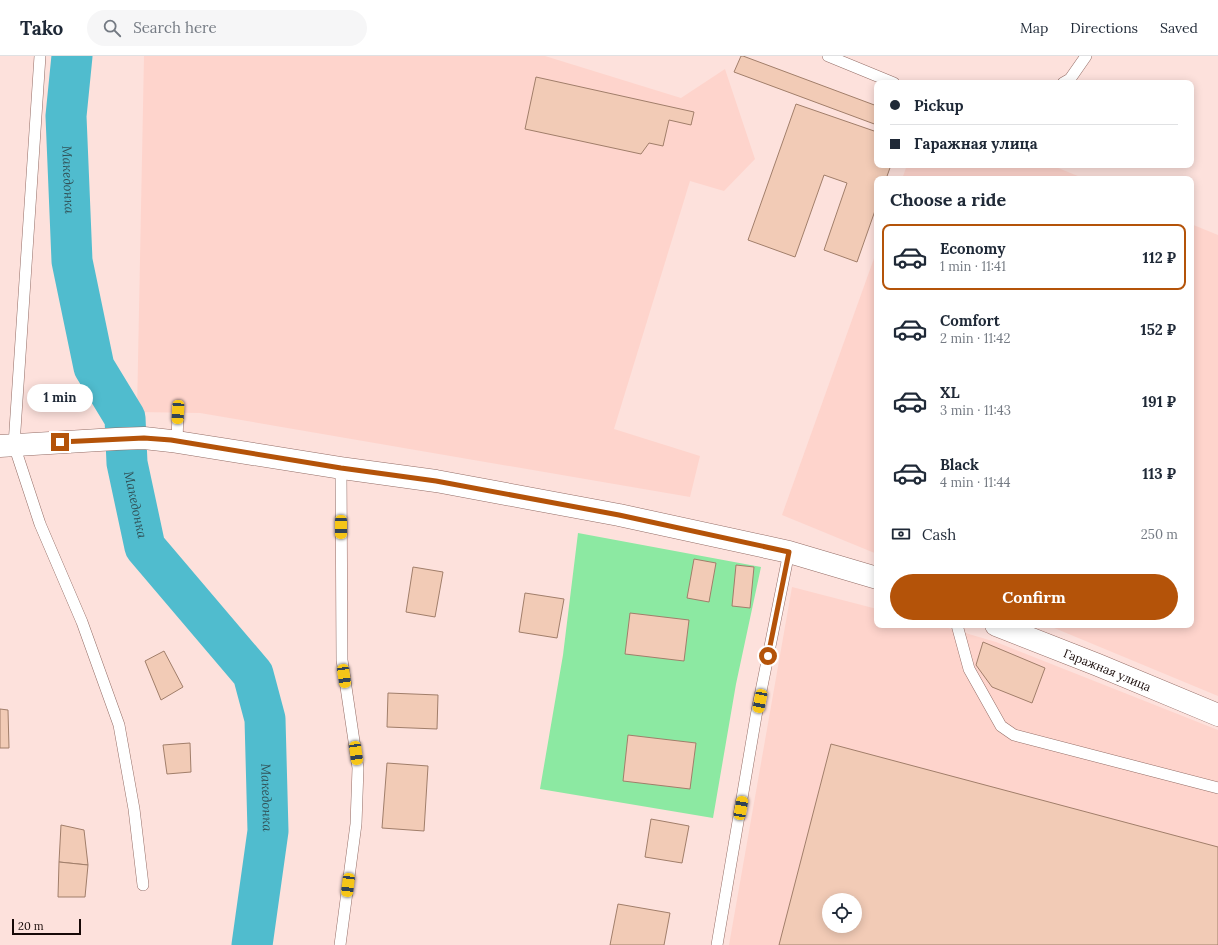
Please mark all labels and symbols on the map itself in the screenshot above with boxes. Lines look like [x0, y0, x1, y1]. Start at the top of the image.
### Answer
water label: Македонка [59, 145, 79, 215]
callout: 1 min [27, 384, 93, 412]
car [171, 400, 185, 424]
route end [51, 433, 69, 451]
water label: Македонка [120, 469, 152, 541]
car [335, 515, 347, 539]
street label: Гаражная улица [1062, 645, 1154, 694]
route start [759, 647, 777, 665]
car [336, 663, 352, 689]
car [752, 688, 768, 714]
car [348, 740, 364, 766]
water label: Македонка [258, 763, 277, 833]
car [733, 795, 749, 821]
car [341, 872, 355, 898]
scale bar [12, 917, 81, 936]

